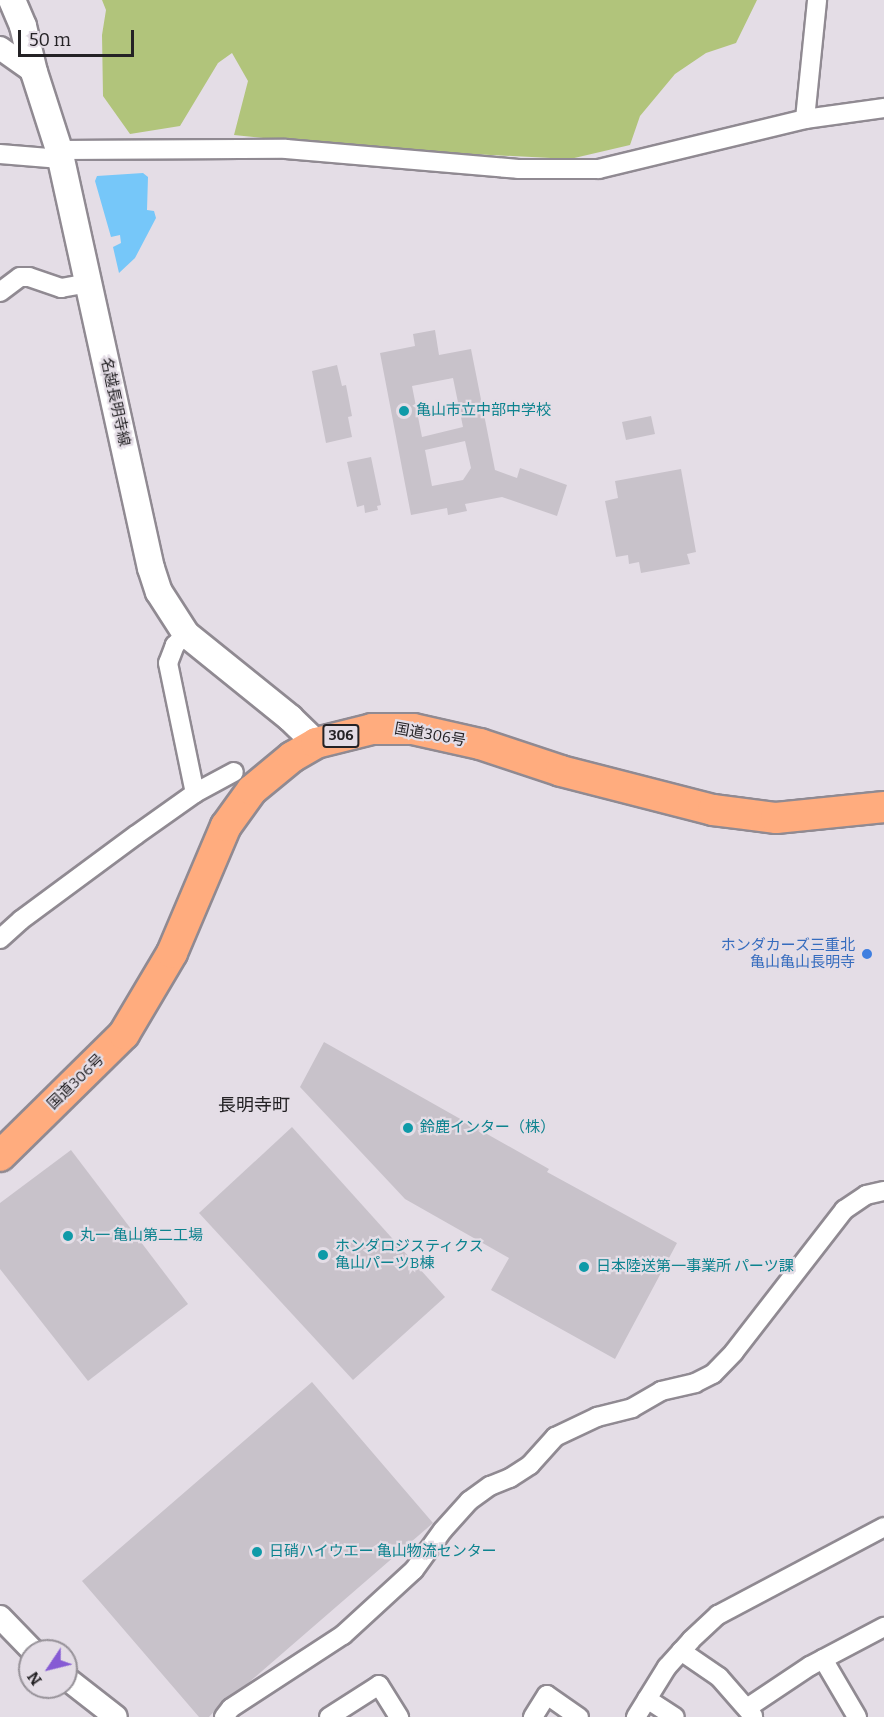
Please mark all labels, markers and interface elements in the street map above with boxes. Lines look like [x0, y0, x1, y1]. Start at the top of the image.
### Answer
scale bar [21, 18, 136, 56]
text: 50 m [29, 29, 71, 51]
street label: 名越長明寺線 [97, 356, 133, 448]
place label: 亀山市立中部中学校 [416, 402, 551, 420]
marker: 亀山市立中部中学校 [397, 404, 411, 418]
street label: 国道306号 [393, 720, 467, 750]
road number: 306 [322, 725, 360, 747]
place label: ホンダカーズ三重北 亀山亀山長明寺 [720, 936, 855, 971]
marker: ホンダカーズ三重北 亀山亀山長明寺 [860, 947, 874, 961]
street label: 国道306号 [44, 1051, 108, 1113]
district label: 長明寺町 [218, 1094, 290, 1116]
place label: 鈴鹿インター（株） [420, 1119, 555, 1137]
marker: 鈴鹿インター（株） [401, 1121, 415, 1135]
place label: 丸一 亀山第二工場 [80, 1227, 203, 1245]
marker: 丸一 亀山第二工場 [61, 1229, 75, 1243]
place label: ホンダロジスティクス 亀山パーツB棟 [335, 1237, 485, 1272]
marker: ホンダロジスティクス 亀山パーツB棟 [316, 1248, 330, 1262]
place label: 日本陸送第一事業所 パーツ課 [596, 1258, 794, 1276]
marker: 日本陸送第一事業所 パーツ課 [577, 1260, 591, 1274]
place label: 日硝ハイウエー 亀山物流センター [269, 1543, 497, 1561]
marker: 日硝ハイウエー 亀山物流センター [250, 1545, 264, 1559]
north arrow [18, 1639, 78, 1699]
text: N [23, 1668, 46, 1689]

